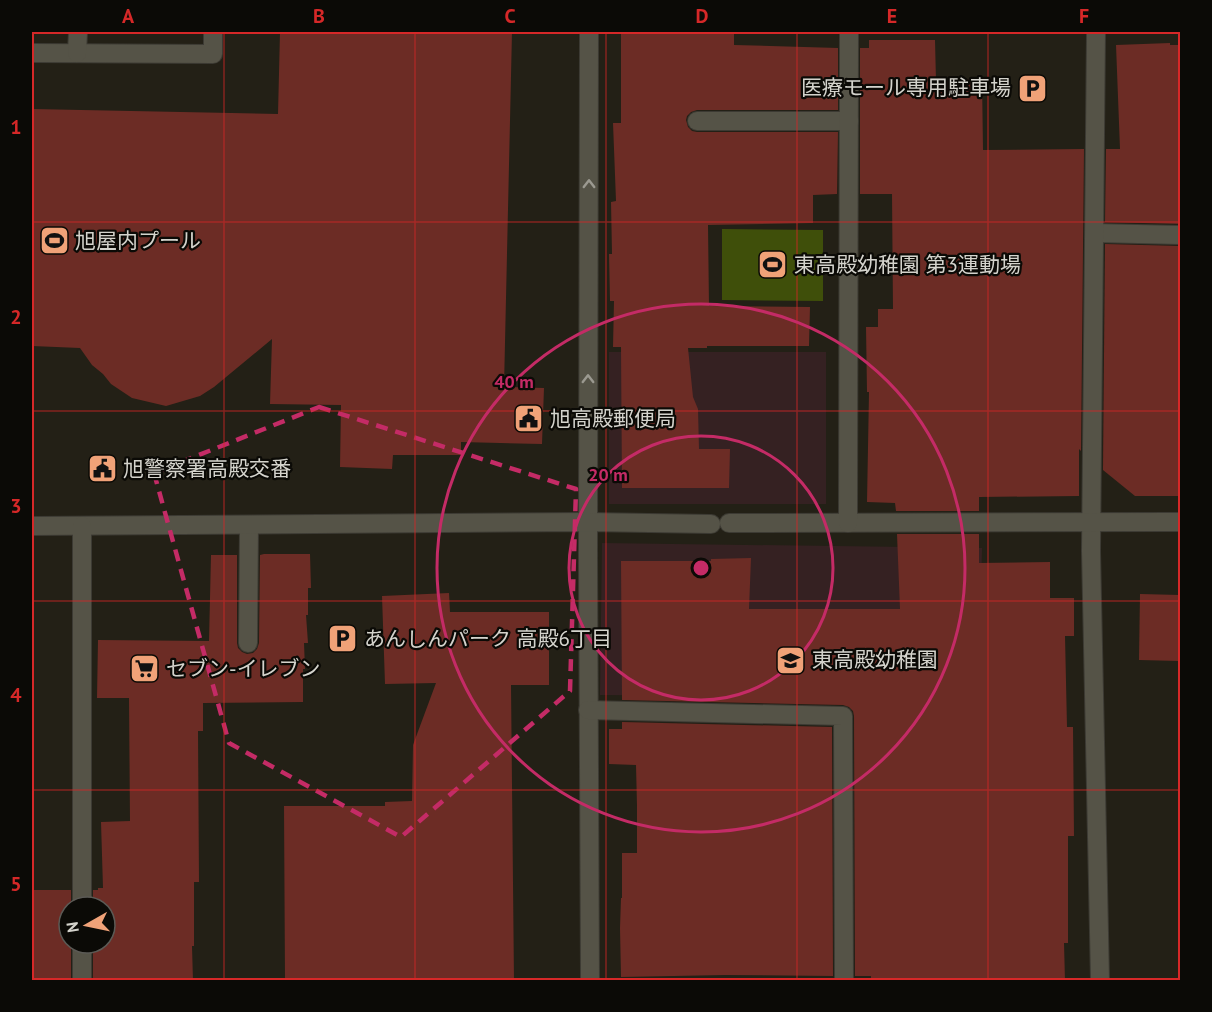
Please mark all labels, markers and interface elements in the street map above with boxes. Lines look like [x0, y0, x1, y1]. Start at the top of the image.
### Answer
text: A [122, 3, 135, 29]
text: B [313, 3, 325, 29]
text: C [504, 3, 516, 29]
text: D [696, 3, 709, 29]
text: E [887, 3, 897, 29]
text: F [1079, 3, 1089, 29]
parking icon: 医療モール専用駐車場 [1016, 72, 1048, 104]
place label: 医療モール専用駐車場 [801, 74, 1011, 101]
text: 1 [10, 114, 22, 140]
one-way arrow [583, 180, 595, 189]
sports icon: 旭屋内プール [38, 225, 70, 257]
place label: 旭屋内プール [75, 227, 201, 254]
sports icon: 東高殿幼稚園 第3運動場 [757, 249, 789, 281]
place label: 東高殿幼稚園 第3運動場 [794, 251, 1021, 278]
text: 2 [10, 304, 22, 330]
text: 40 m [494, 370, 534, 393]
one-way arrow [582, 375, 594, 384]
public building icon: 旭高殿郵便局 [513, 403, 545, 435]
place label: 旭高殿郵便局 [550, 405, 676, 432]
public building icon: 旭警察署高殿交番 [86, 453, 118, 485]
place label: 旭警察署高殿交番 [123, 455, 291, 482]
text: 20 m [588, 463, 628, 486]
text: 3 [10, 493, 22, 519]
centre of rings [691, 558, 711, 578]
parking icon: あんしんパーク 高殿6丁目 [327, 623, 359, 655]
place label: あんしんパーク 高殿6丁目 [364, 625, 612, 652]
school or university icon: 東高殿幼稚園 [775, 644, 807, 676]
place label: 東高殿幼稚園 [812, 646, 938, 673]
supermarket icon: セブン-イレブン [129, 653, 161, 685]
place label: セブン-イレブン [166, 655, 321, 682]
text: 4 [10, 682, 22, 708]
text: 5 [10, 871, 22, 897]
north arrow [57, 895, 117, 955]
text: N [61, 921, 83, 934]

